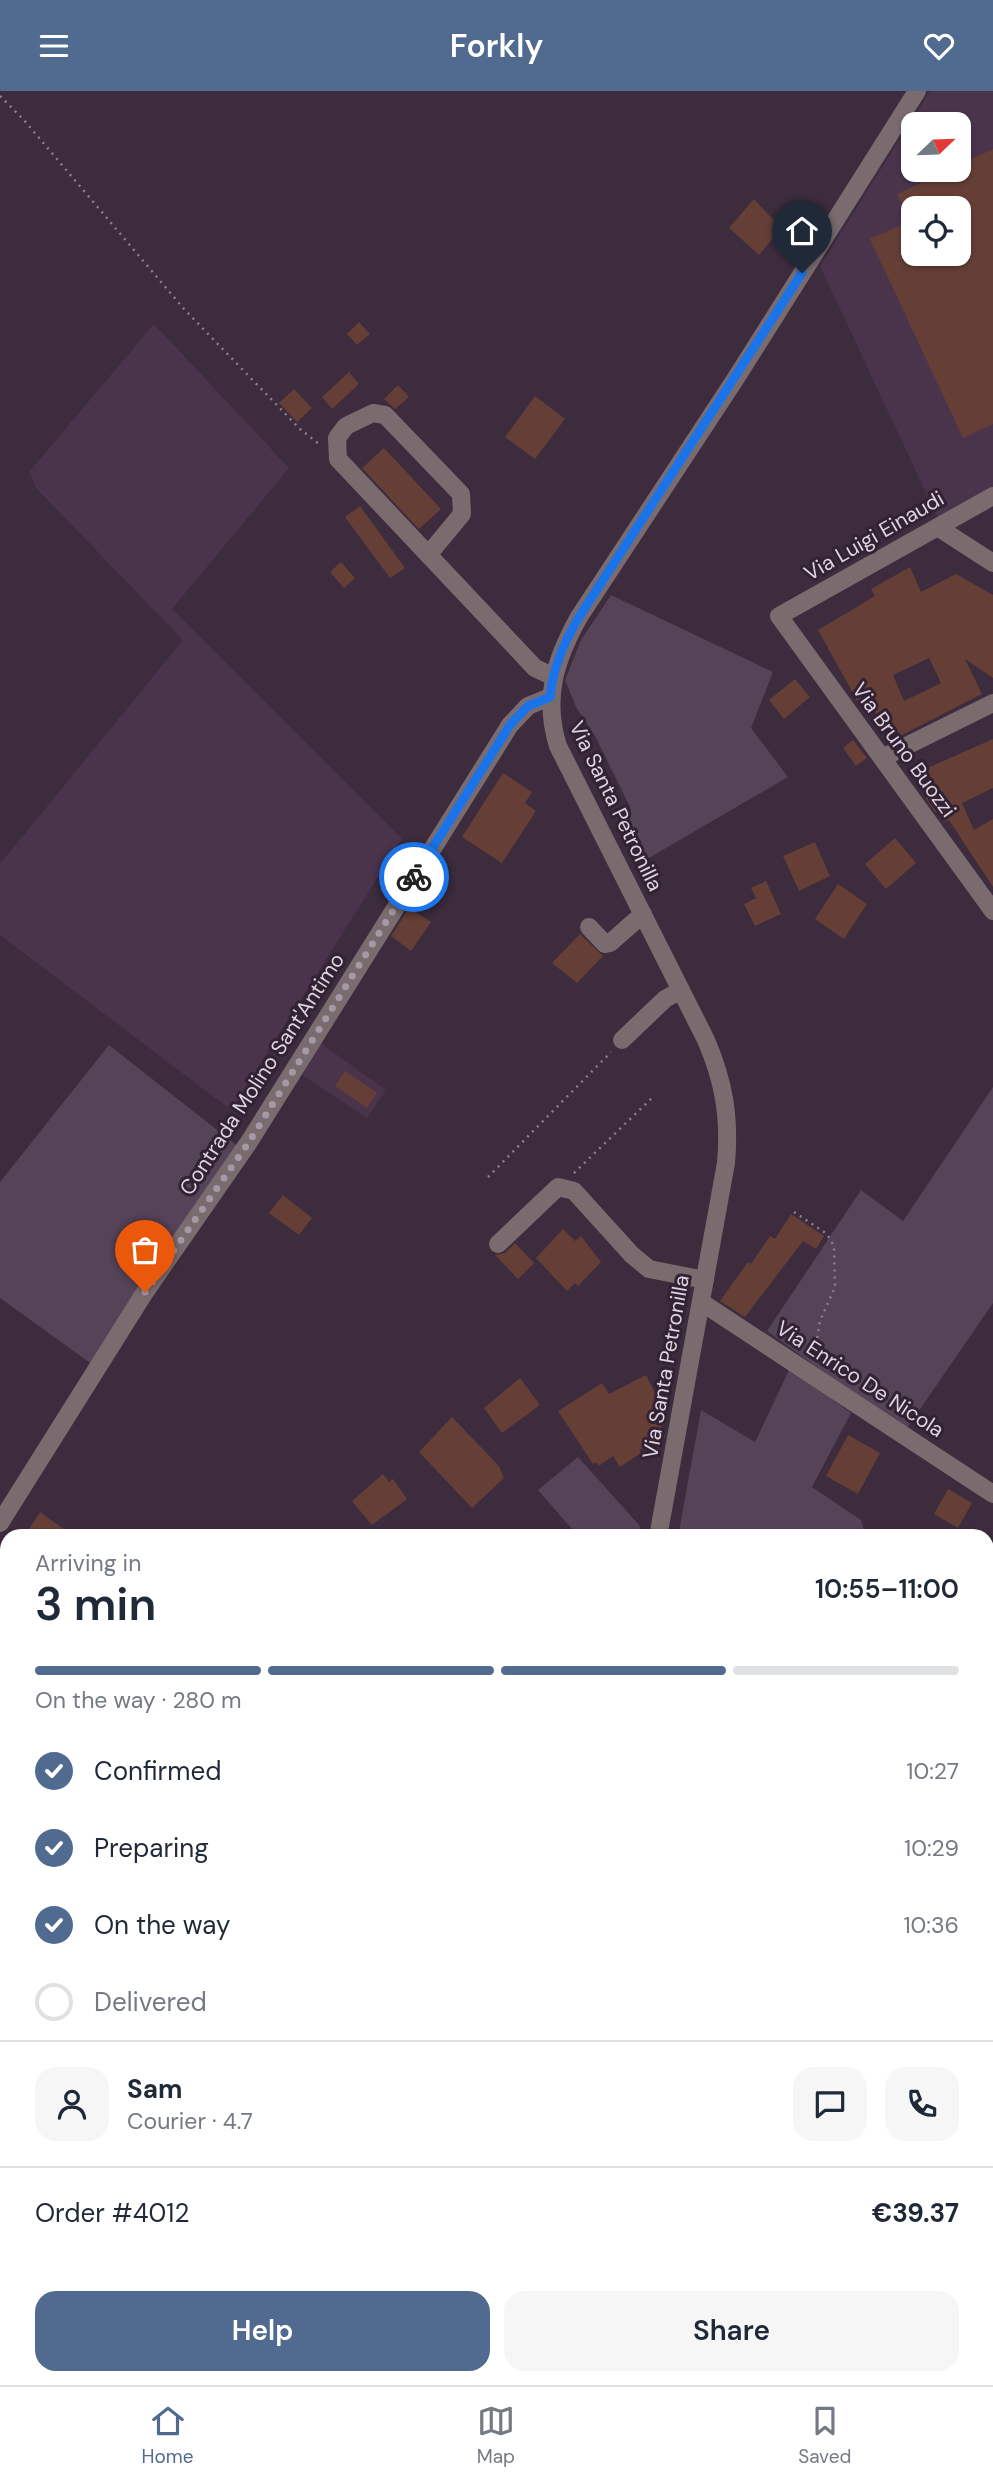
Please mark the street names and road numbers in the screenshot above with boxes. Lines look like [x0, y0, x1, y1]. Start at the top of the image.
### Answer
street label: Via Luigi Einaudi [799, 485, 949, 587]
street label: Via Bruno Buozzi [846, 677, 962, 823]
street label: Via Santa Petronilla [563, 716, 669, 896]
street label: Contrada Molino Sant'Antimo [173, 948, 351, 1200]
street label: Via Santa Petronilla [636, 1273, 696, 1461]
street label: Via Enrico De Nicola [771, 1314, 949, 1444]

